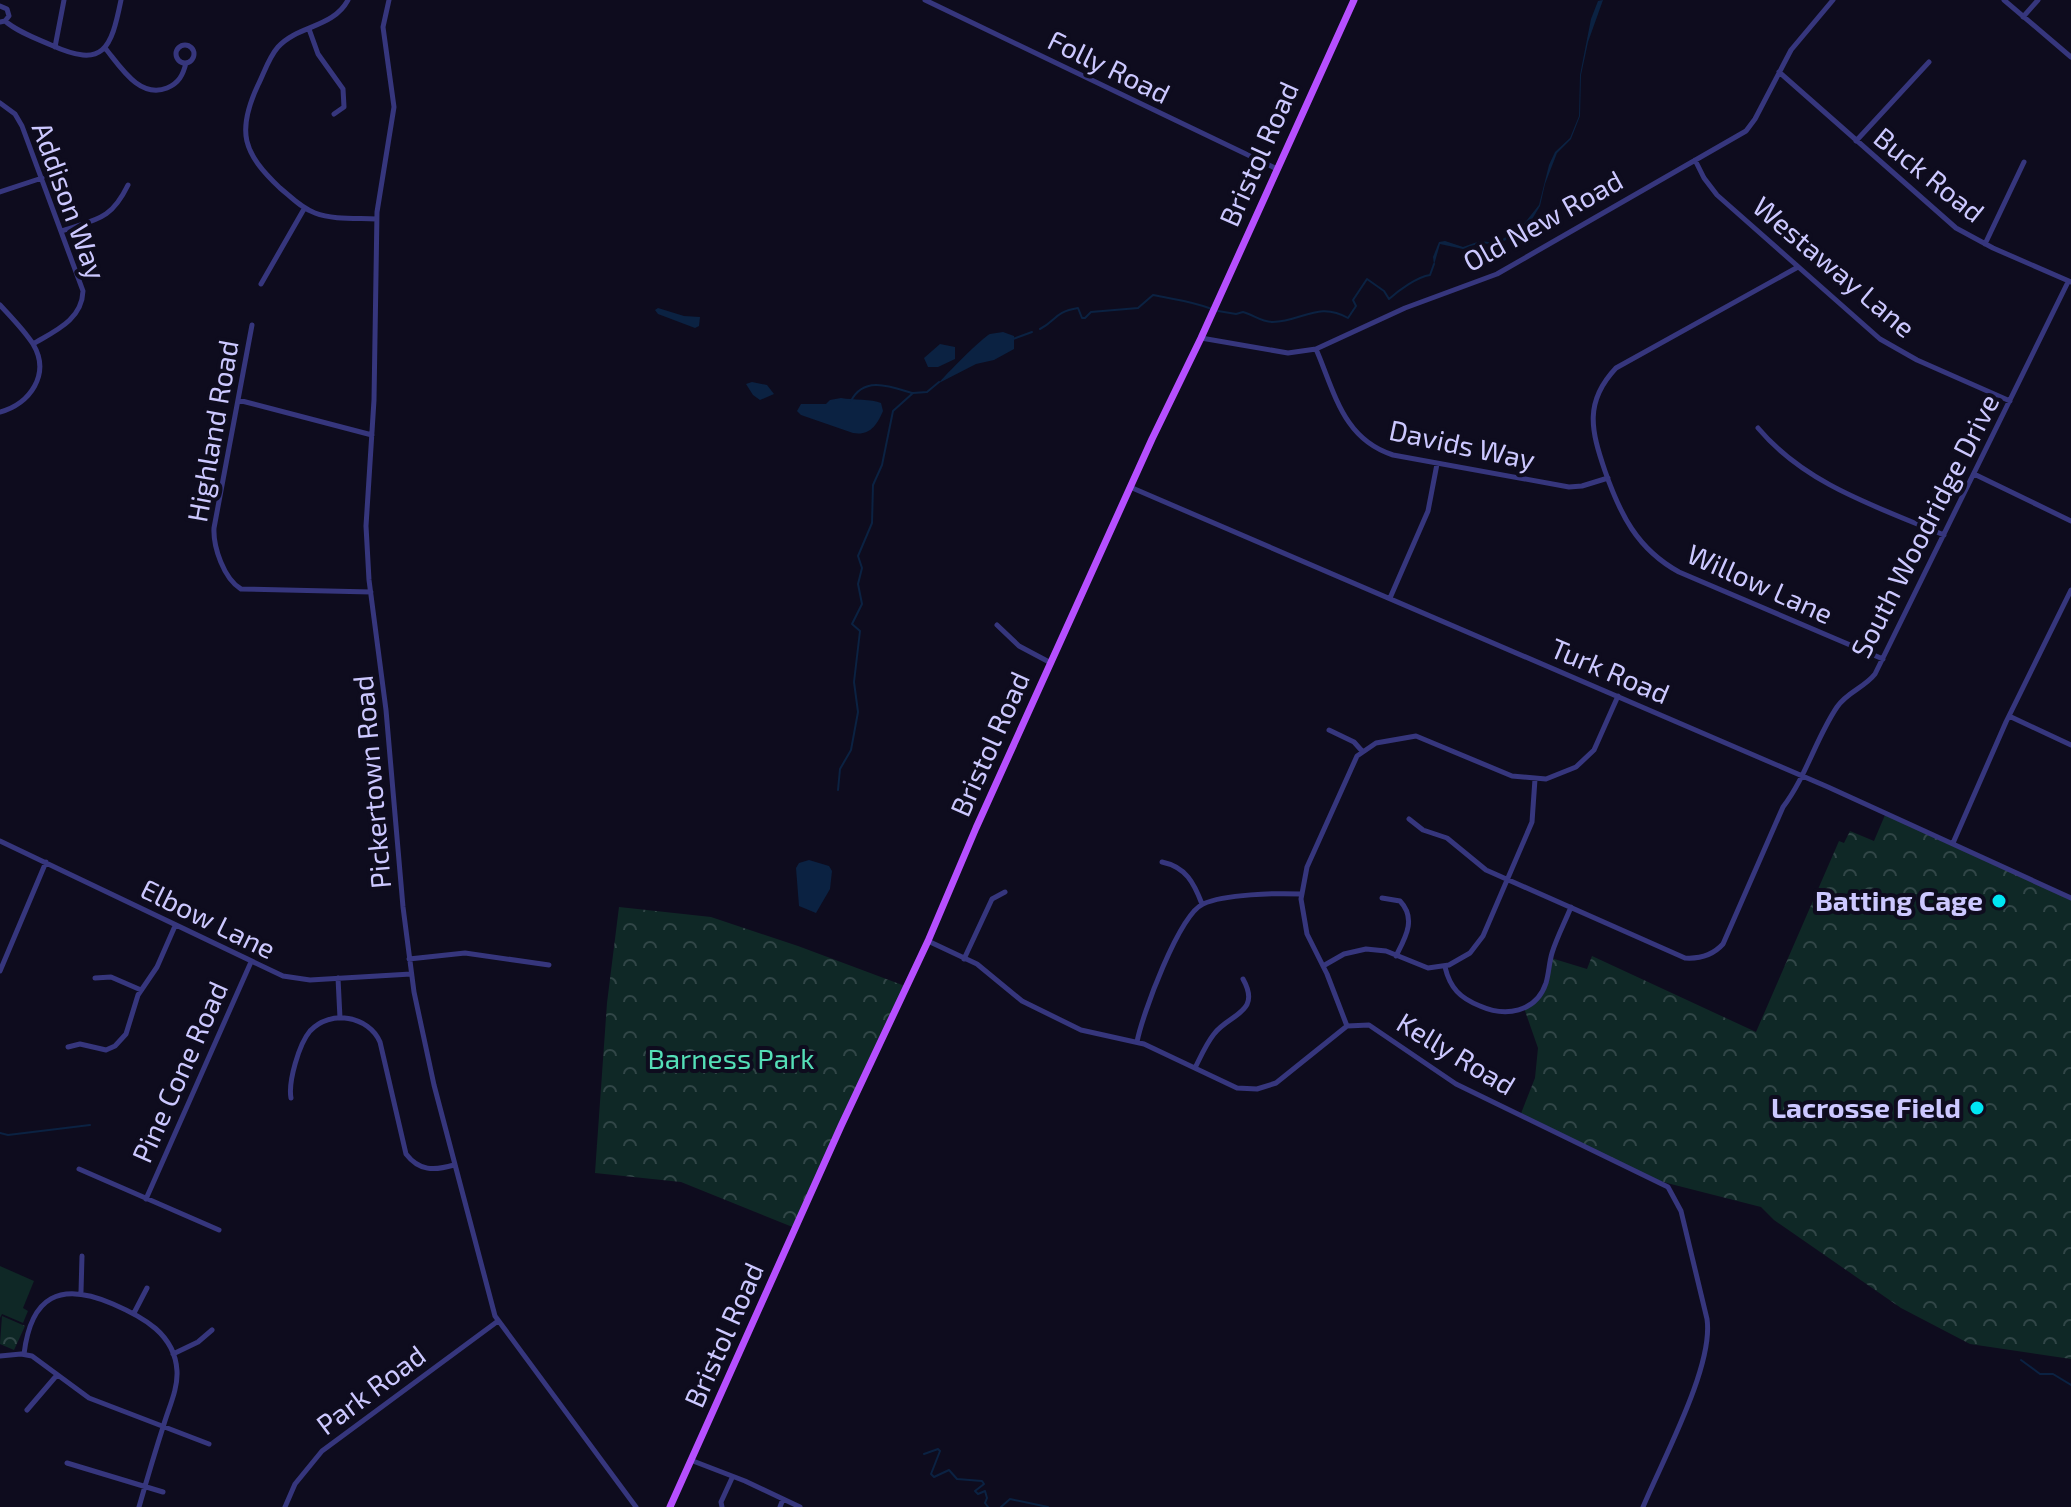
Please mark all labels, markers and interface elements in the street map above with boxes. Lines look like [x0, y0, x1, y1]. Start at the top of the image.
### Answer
street label: Folly Road [1043, 22, 1176, 110]
street label: Bristol Road [1211, 76, 1305, 231]
street label: Addison Way [26, 117, 114, 284]
street label: Buck Road [1868, 120, 1992, 229]
street label: Old New Road [1457, 162, 1628, 278]
street label: Westaway Lane [1747, 189, 1923, 344]
street label: Highland Road [179, 337, 245, 525]
street label: South Woodridge Drive [1843, 388, 2005, 663]
street label: Davids Way [1386, 412, 1538, 476]
street label: Willow Lane [1682, 536, 1838, 630]
street label: Turk Road [1546, 630, 1675, 710]
street label: Bristol Road [942, 666, 1036, 821]
street label: Pickertown Road [345, 674, 397, 890]
street label: Elbow Lane [136, 871, 281, 965]
place label: Batting Cage [1815, 883, 1983, 917]
marker: Batting Cage [1990, 892, 2008, 910]
street label: Pine Cone Road [124, 976, 234, 1168]
street label: Kelly Road [1391, 1005, 1522, 1102]
park label: Barness Park [647, 1041, 815, 1075]
place label: Lacrosse Field [1771, 1090, 1961, 1124]
marker: Lacrosse Field [1968, 1099, 1986, 1117]
street label: Bristol Road [676, 1257, 770, 1412]
street label: Park Road [309, 1337, 432, 1441]

